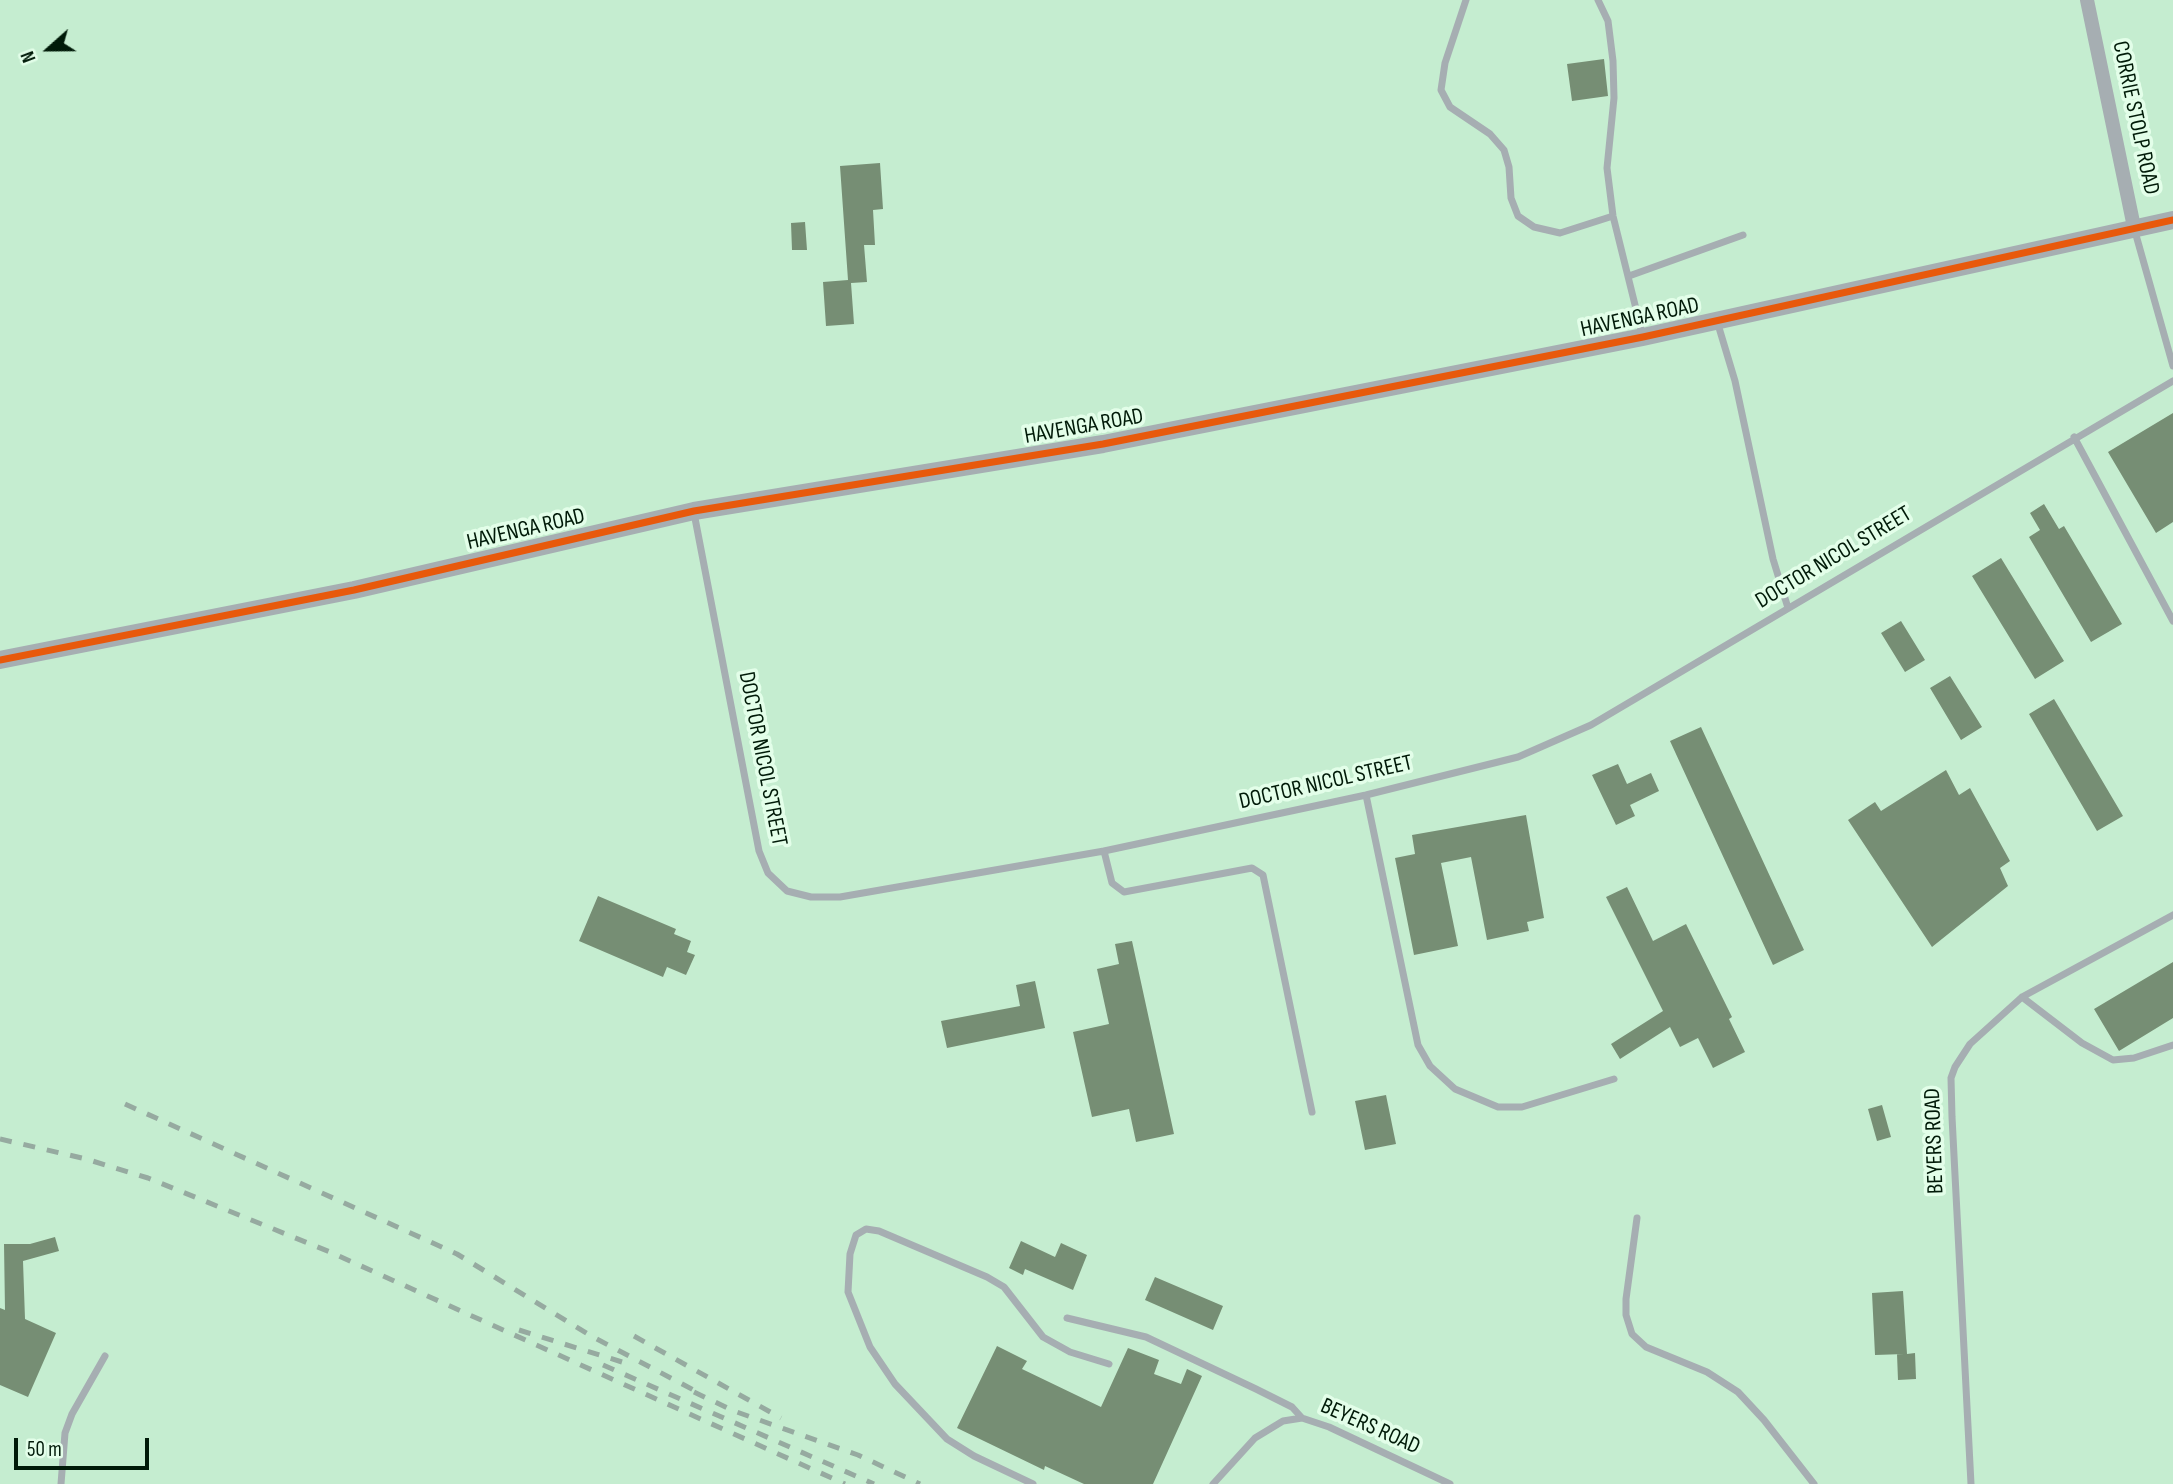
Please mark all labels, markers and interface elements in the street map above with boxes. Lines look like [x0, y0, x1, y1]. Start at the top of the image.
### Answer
north arrow [14, 14, 84, 84]
street label: CORRIE STOLP ROAD [2105, 39, 2165, 197]
text: N [16, 48, 41, 66]
street label: HAVENGA ROAD [1578, 292, 1702, 344]
street label: HAVENGA ROAD [1022, 403, 1146, 451]
street label: DOCTOR NICOL STREET [1751, 501, 1917, 615]
street label: HAVENGA ROAD [464, 503, 588, 557]
street label: DOCTOR NICOL STREET [732, 669, 792, 849]
street label: DOCTOR NICOL STREET [1237, 750, 1415, 816]
street label: BEYERS ROAD [1919, 1088, 1951, 1194]
street label: BEYERS ROAD [1316, 1393, 1424, 1461]
scale bar [18, 1424, 152, 1468]
text: 50 m [27, 1437, 62, 1462]

